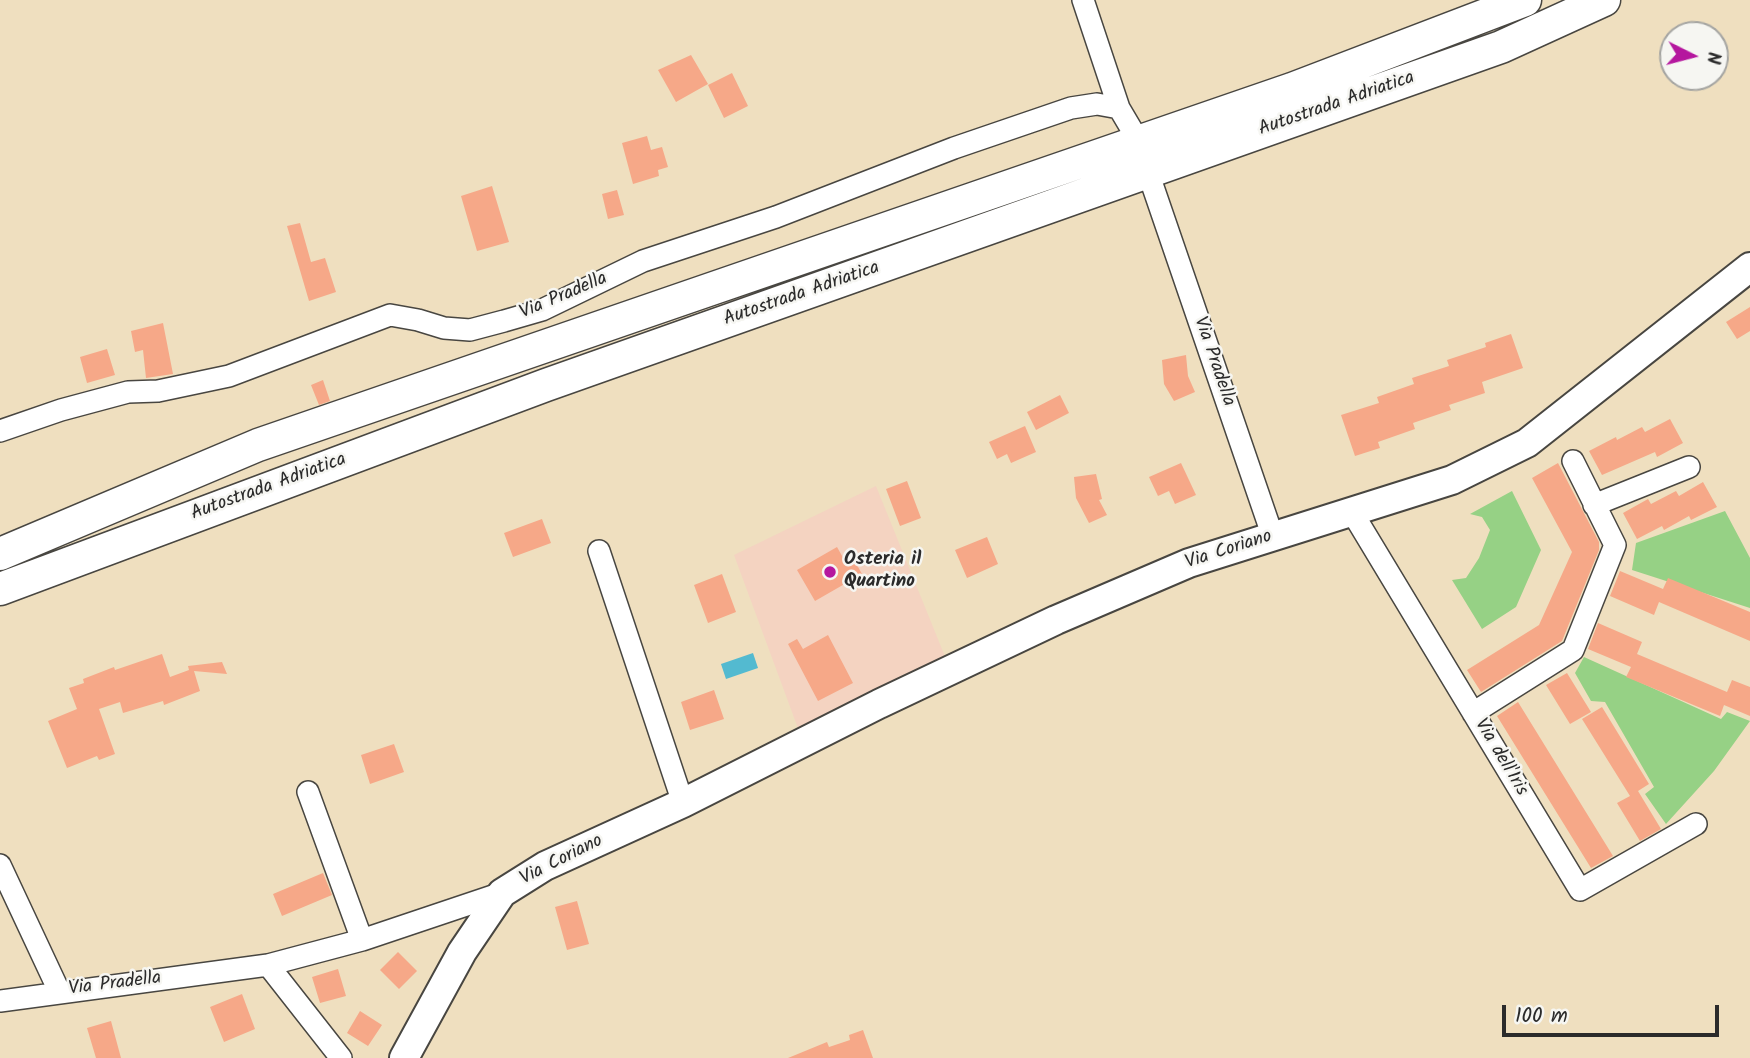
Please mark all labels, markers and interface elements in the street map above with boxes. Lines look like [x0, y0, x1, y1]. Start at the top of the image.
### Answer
north arrow [1659, 21, 1729, 91]
text: N [1697, 50, 1728, 66]
street label: Autostrada Adriatica [1256, 68, 1418, 142]
street label: Autostrada Adriatica [721, 258, 883, 332]
street label: Via Pradella [517, 268, 611, 326]
street label: Via Pradella [1187, 314, 1239, 410]
street label: Autostrada Adriatica [188, 449, 350, 527]
street label: Via Coriano [1183, 526, 1275, 576]
place label: Osteria il Quartino [844, 550, 921, 594]
marker: Osteria il Quartino [822, 564, 838, 580]
street label: Via dell'Iris [1468, 715, 1532, 801]
street label: Via Coriano [517, 831, 607, 891]
street label: Via Pradella [67, 968, 163, 1002]
scale bar [1505, 992, 1722, 1036]
text: 100 m [1515, 1000, 1568, 1033]

